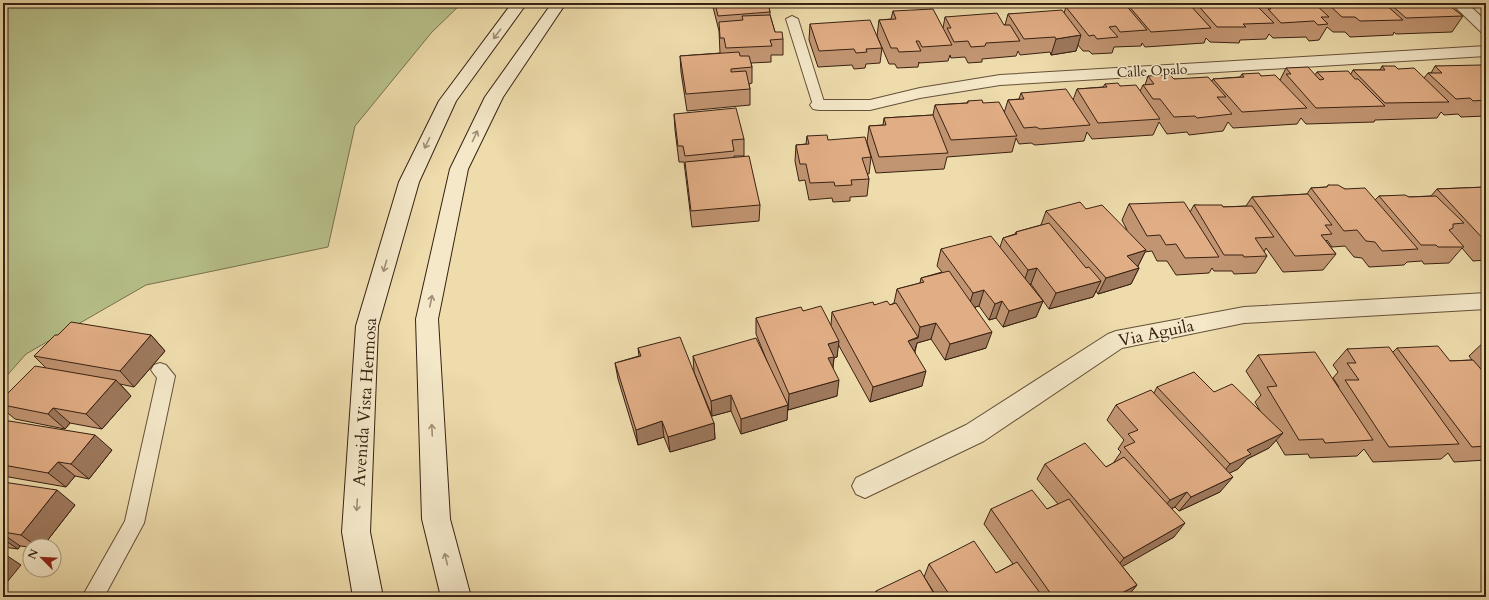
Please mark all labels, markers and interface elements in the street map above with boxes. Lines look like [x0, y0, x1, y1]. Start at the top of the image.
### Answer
one-way arrow [493, 29, 501, 40]
street label: Calle Opalo [1116, 60, 1188, 82]
one-way arrow [472, 130, 479, 142]
one-way arrow [423, 137, 430, 149]
one-way arrow [381, 259, 388, 272]
one-way arrow [427, 295, 435, 308]
street label: Via Aguila [1116, 314, 1196, 352]
street label: Avenida Vista Hermosa [348, 316, 382, 487]
one-way arrow [429, 424, 436, 437]
one-way arrow [354, 498, 361, 511]
north arrow [22, 538, 62, 578]
text: N [25, 546, 42, 562]
one-way arrow [442, 553, 450, 566]

